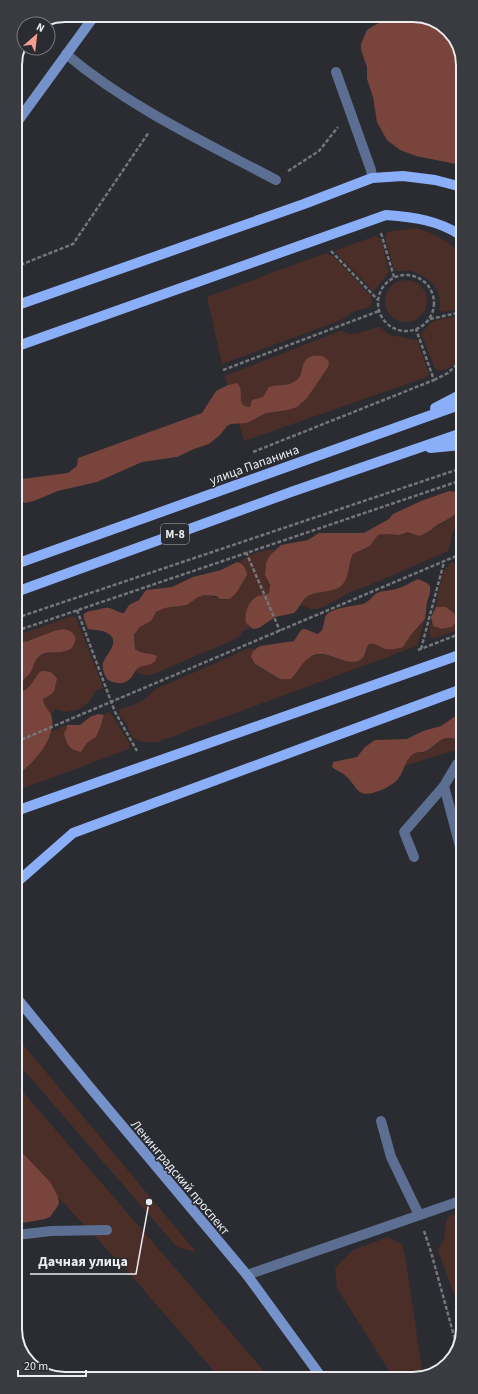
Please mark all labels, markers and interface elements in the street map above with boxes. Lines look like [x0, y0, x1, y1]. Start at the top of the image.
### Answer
north arrow [16, 16, 56, 56]
text: N [34, 19, 47, 36]
street label: улица Папанина [207, 440, 302, 489]
road number: М-8 [161, 524, 189, 544]
street label: Ленинградский проспект [127, 1116, 234, 1239]
callout: Дачная улица [30, 1248, 136, 1274]
text: Дачная улица [38, 1252, 128, 1272]
scale bar [18, 1352, 86, 1378]
text: 20 m [24, 1358, 48, 1375]

